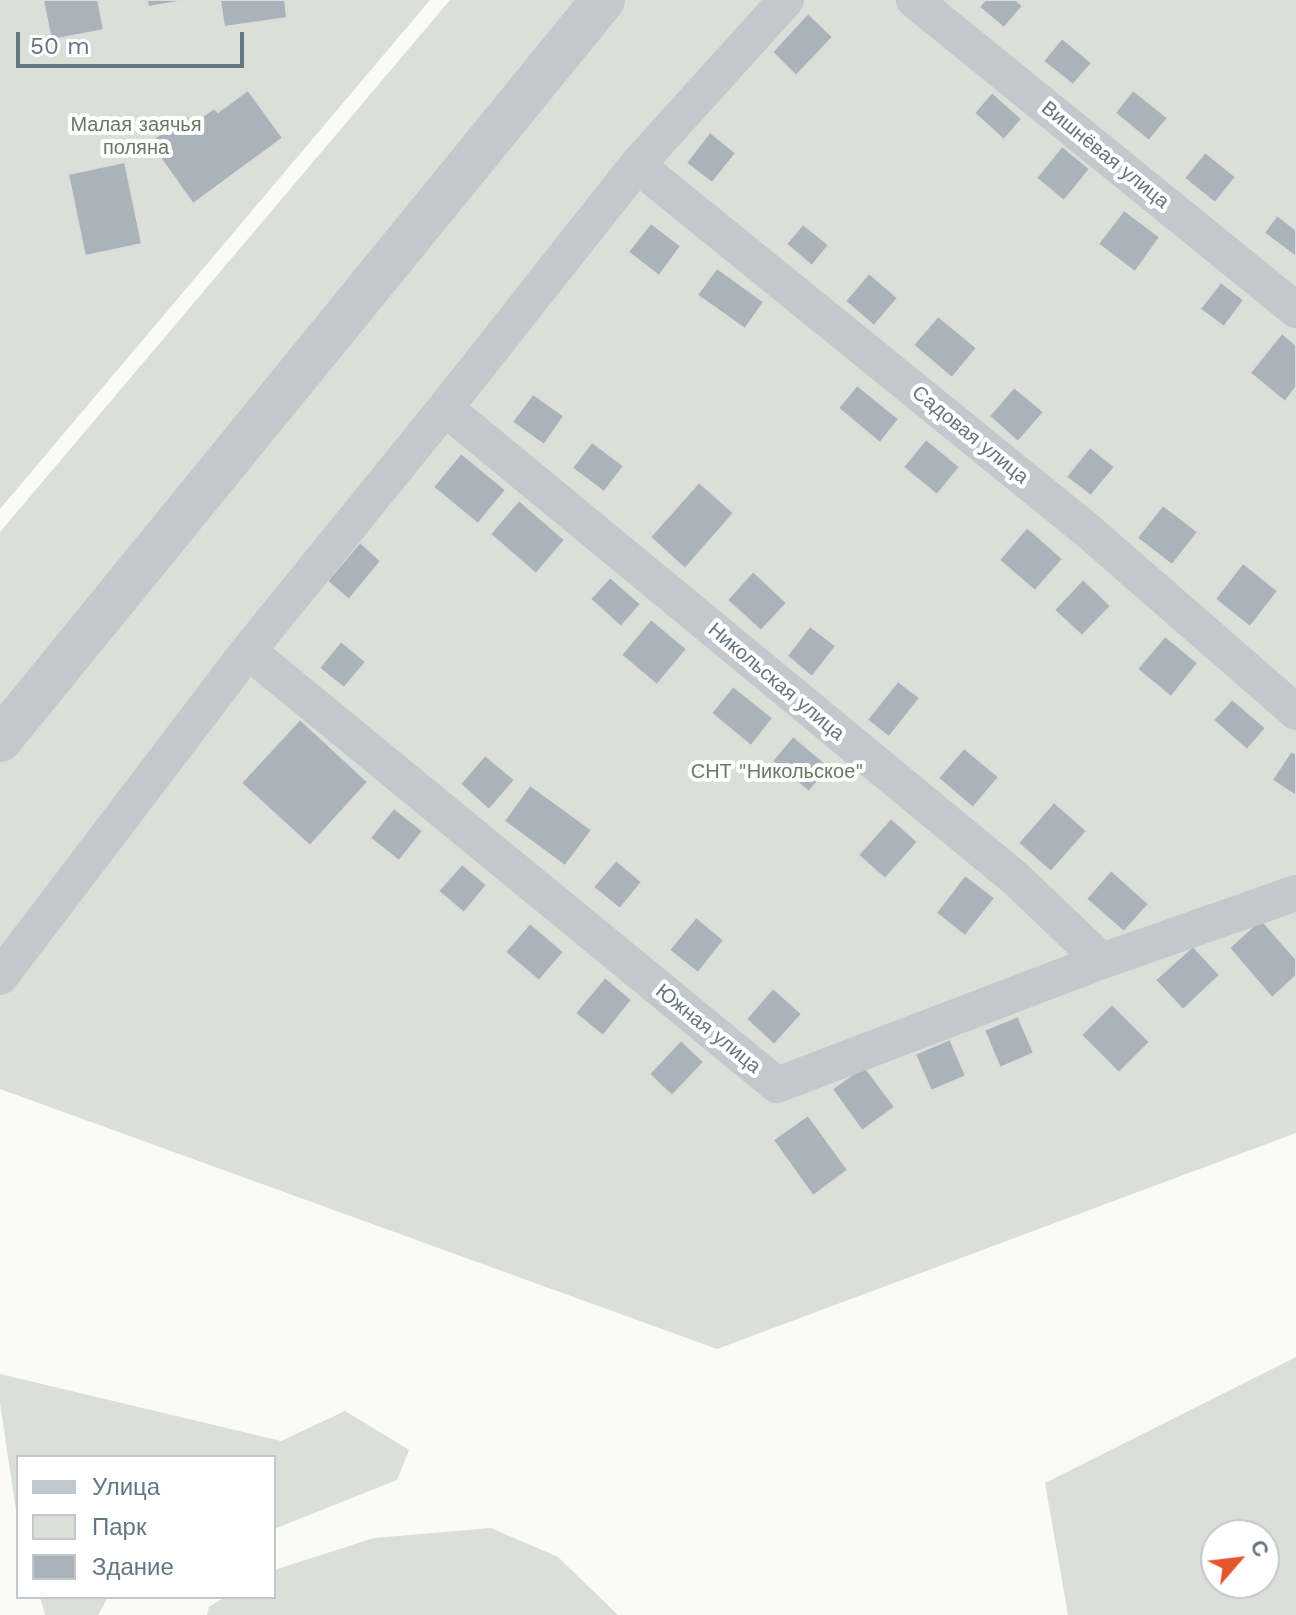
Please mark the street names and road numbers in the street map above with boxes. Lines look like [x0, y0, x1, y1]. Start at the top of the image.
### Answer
street label: Вишнёвая улица [1036, 96, 1174, 214]
street label: Садовая улица [907, 381, 1033, 489]
street label: Никольская улица [703, 618, 849, 746]
street label: Южная улица [651, 979, 765, 1079]

